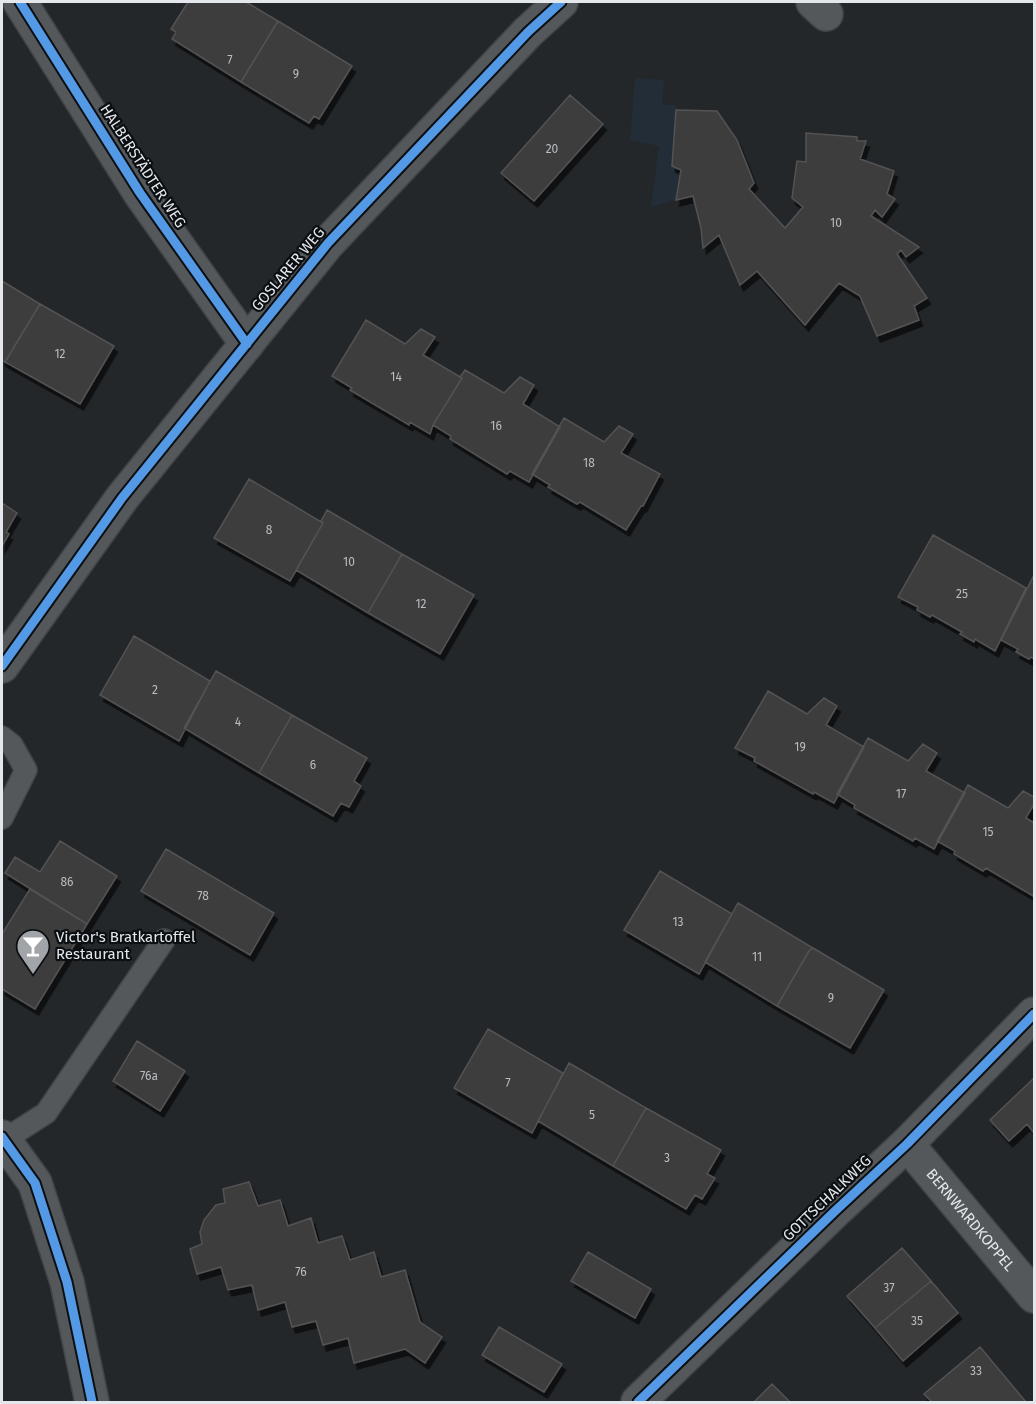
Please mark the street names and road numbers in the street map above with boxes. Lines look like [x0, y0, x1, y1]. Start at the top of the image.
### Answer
street label: HALBERSTÄDTER WEG [96, 101, 190, 231]
street label: GOSLARER WEG [248, 223, 328, 315]
street label: GOTTSCHALKWEG [779, 1151, 875, 1245]
street label: BERNWARDKOPPEL [922, 1165, 1019, 1275]

